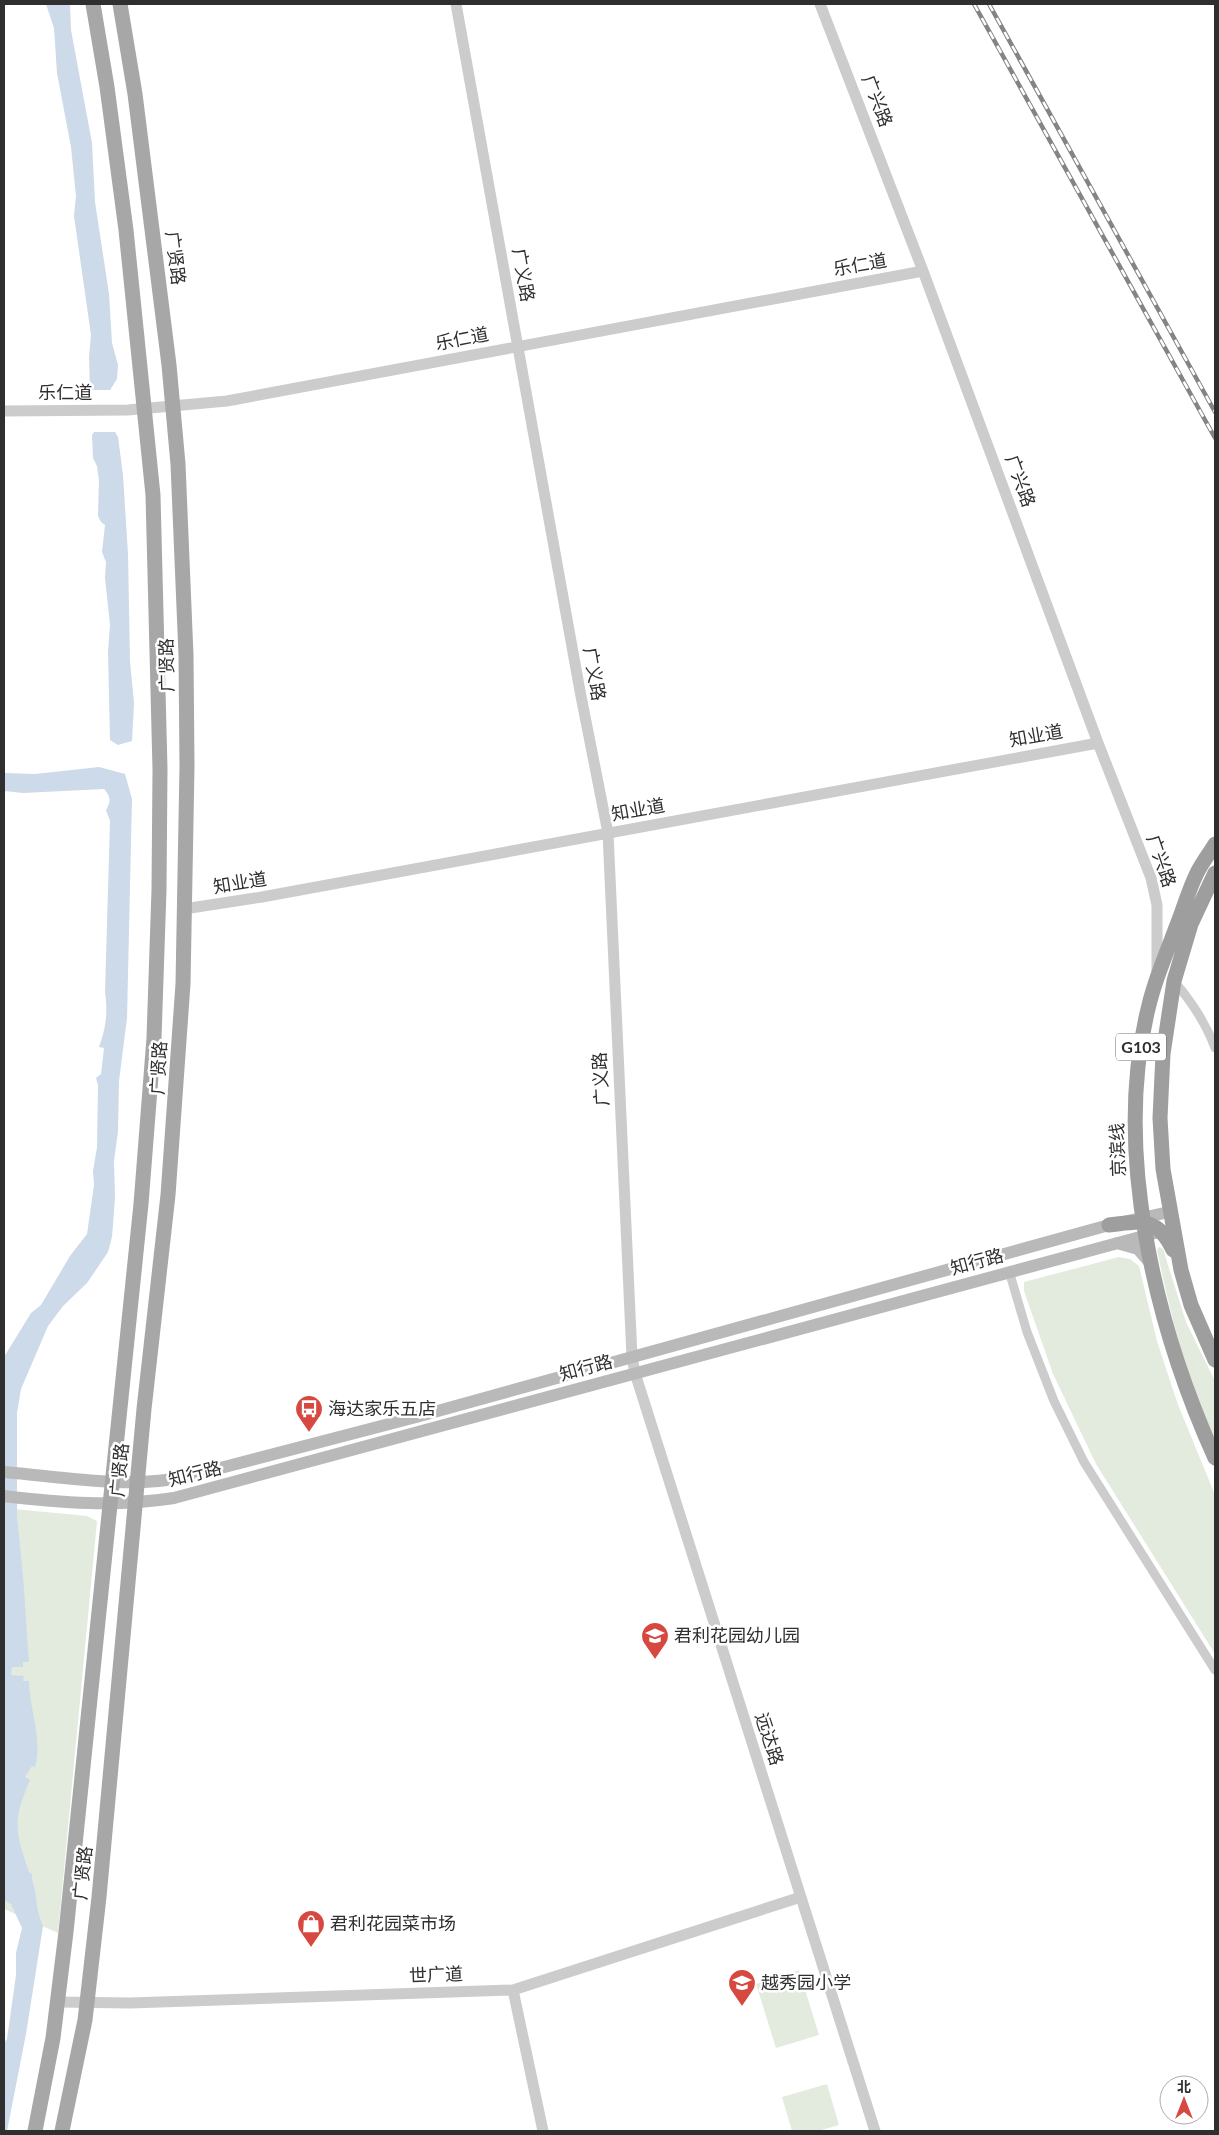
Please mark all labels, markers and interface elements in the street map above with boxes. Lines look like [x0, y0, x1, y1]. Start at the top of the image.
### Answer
street label: 广兴路 [858, 71, 898, 130]
street label: 广贤路 [162, 230, 190, 286]
street label: 广义路 [508, 246, 540, 303]
street label: 乐仁道 [831, 248, 888, 280]
street label: 乐仁道 [433, 322, 490, 354]
street label: 乐仁道 [38, 381, 92, 403]
street label: 广兴路 [1001, 452, 1041, 510]
street label: 广贤路 [155, 638, 177, 692]
street label: 广义路 [579, 645, 611, 702]
street label: 知业道 [1007, 719, 1064, 751]
street label: 知业道 [609, 793, 666, 825]
street label: 广兴路 [1143, 832, 1181, 890]
street label: 知业道 [211, 867, 268, 897]
road number: G103 [1116, 1034, 1166, 1060]
street label: 广贤路 [146, 1040, 170, 1095]
street label: 广义路 [588, 1052, 612, 1107]
street label: 京滨线 [1105, 1123, 1129, 1177]
street label: 知行路 [948, 1243, 1006, 1279]
street label: 知行路 [557, 1349, 615, 1385]
bus stop icon: 海达家乐五店 [294, 1394, 324, 1433]
place label: 海达家乐五店 [328, 1397, 436, 1419]
street label: 广贤路 [106, 1442, 132, 1498]
street label: 知行路 [166, 1456, 224, 1490]
school or university icon: 君利花园幼儿园 [640, 1621, 670, 1660]
place label: 君利花园幼儿园 [674, 1624, 800, 1646]
street label: 远达路 [751, 1710, 789, 1768]
street label: 广贤路 [68, 1845, 96, 1901]
shop icon: 君利花园菜市场 [296, 1909, 326, 1948]
place label: 君利花园菜市场 [330, 1912, 456, 1934]
street label: 世广道 [409, 1962, 463, 1986]
school or university icon: 越秀园小学 [727, 1968, 757, 2007]
place label: 越秀园小学 [761, 1971, 851, 1993]
north arrow [1159, 2075, 1209, 2125]
text: 北 [1177, 2078, 1191, 2095]

